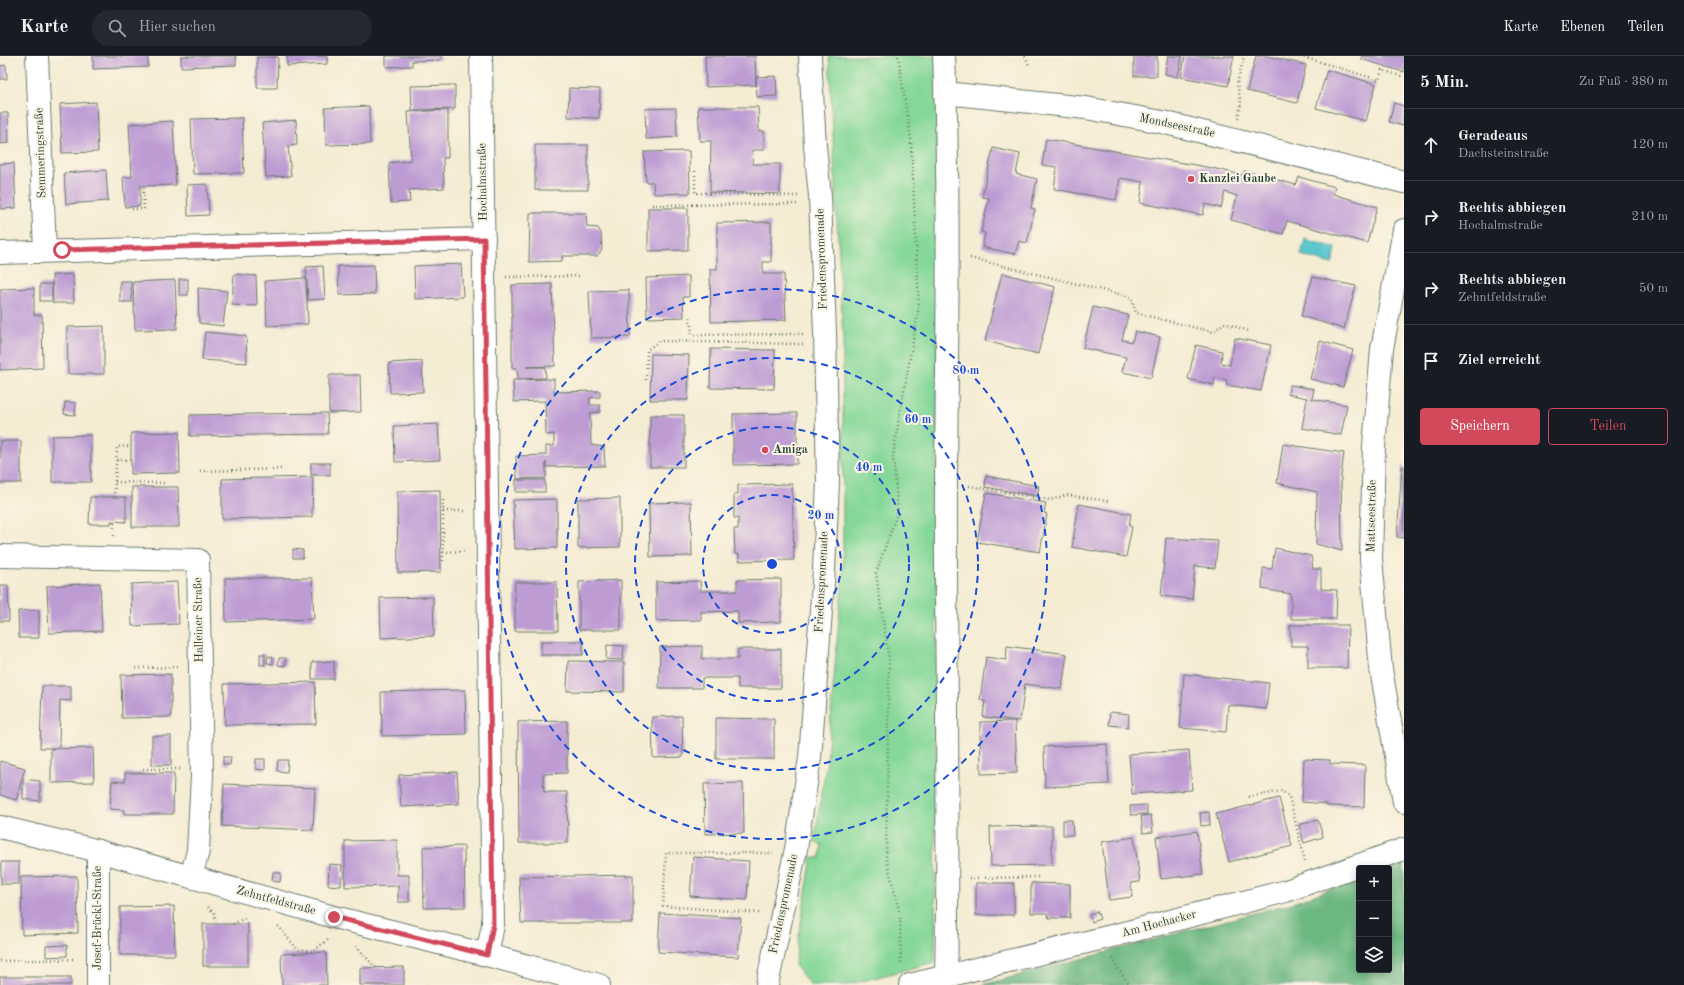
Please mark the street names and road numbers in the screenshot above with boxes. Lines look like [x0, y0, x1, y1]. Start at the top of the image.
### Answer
street label: Semmeringstraße [33, 107, 49, 199]
street label: Mondseestraße [1138, 112, 1216, 140]
street label: Hochalmstraße [476, 142, 490, 221]
street label: Friedenspromenade [814, 208, 830, 310]
street label: Mattseestraße [1365, 479, 1379, 552]
street label: Friedenspromenade [813, 530, 831, 633]
street label: Halleiner Straße [192, 577, 206, 663]
street label: Friedenspromenade [768, 853, 801, 955]
street label: Josef-Brückl-Straße [92, 865, 104, 970]
street label: Zehntfeldstraße [235, 885, 317, 917]
street label: Am Hochacker [1120, 908, 1198, 940]

